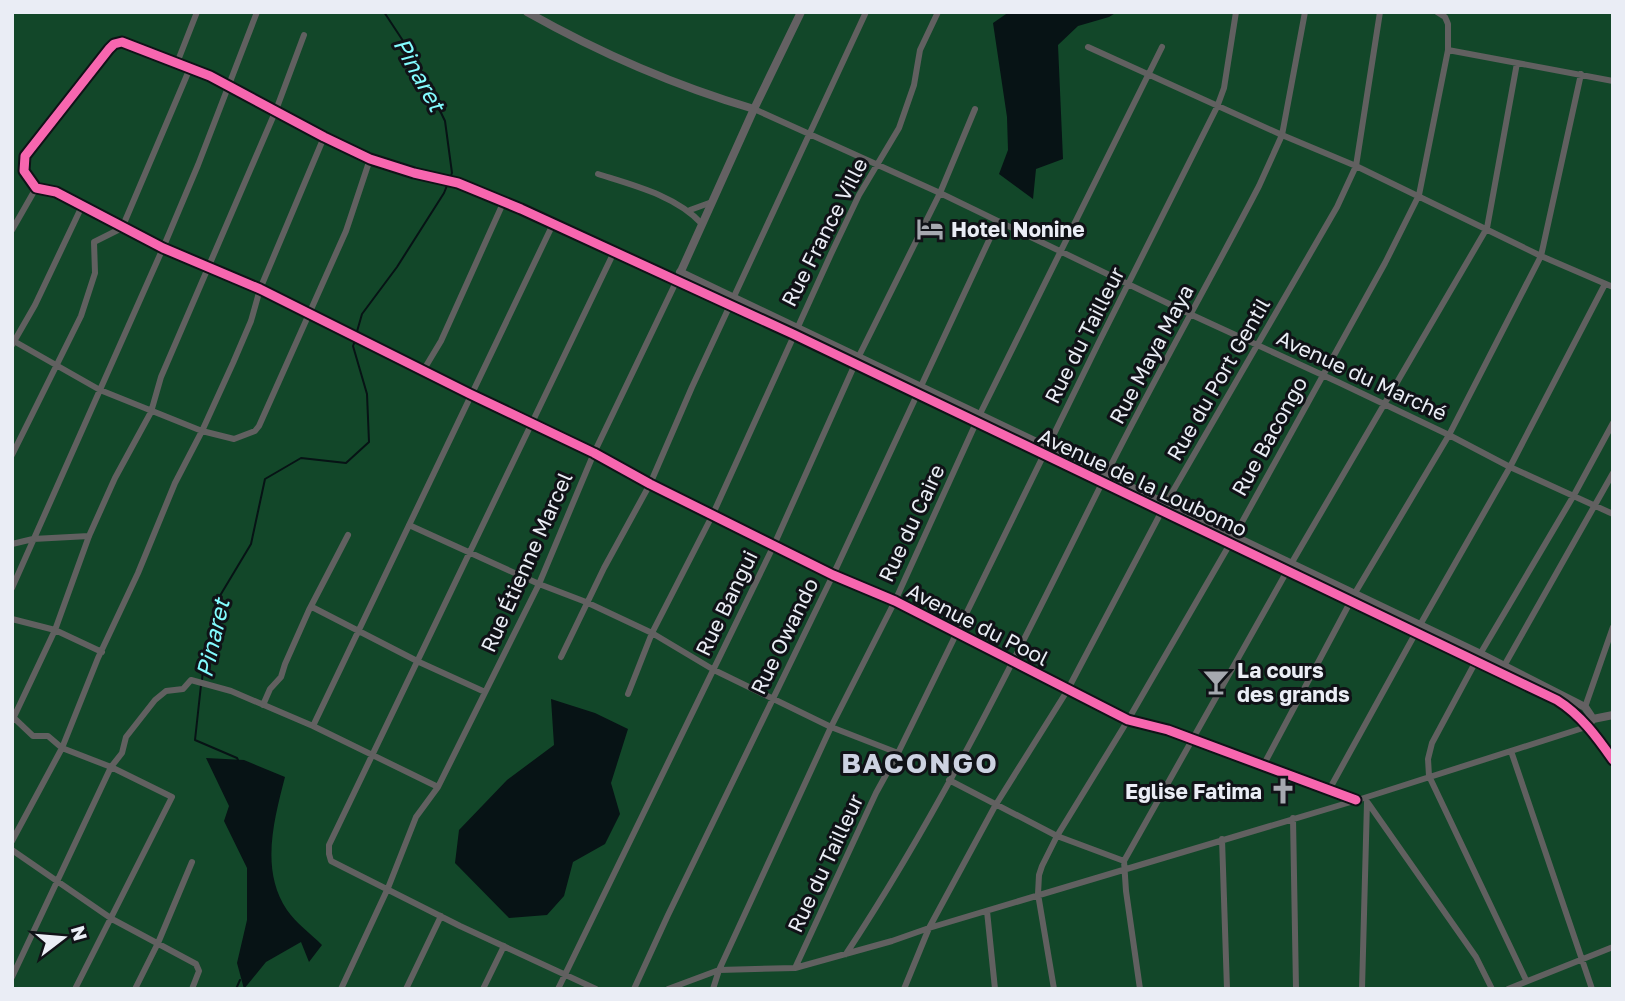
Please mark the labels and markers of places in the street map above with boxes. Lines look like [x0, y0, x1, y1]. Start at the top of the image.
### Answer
hotel icon: Hotel Nonine [915, 214, 945, 244]
place label: Hotel Nonine [951, 216, 1085, 242]
place label: La cours des grands [1237, 657, 1350, 707]
bar icon: La cours des grands [1201, 667, 1231, 697]
church icon: Eglise Fatima [1268, 776, 1298, 806]
place label: Eglise Fatima [1125, 778, 1262, 804]

